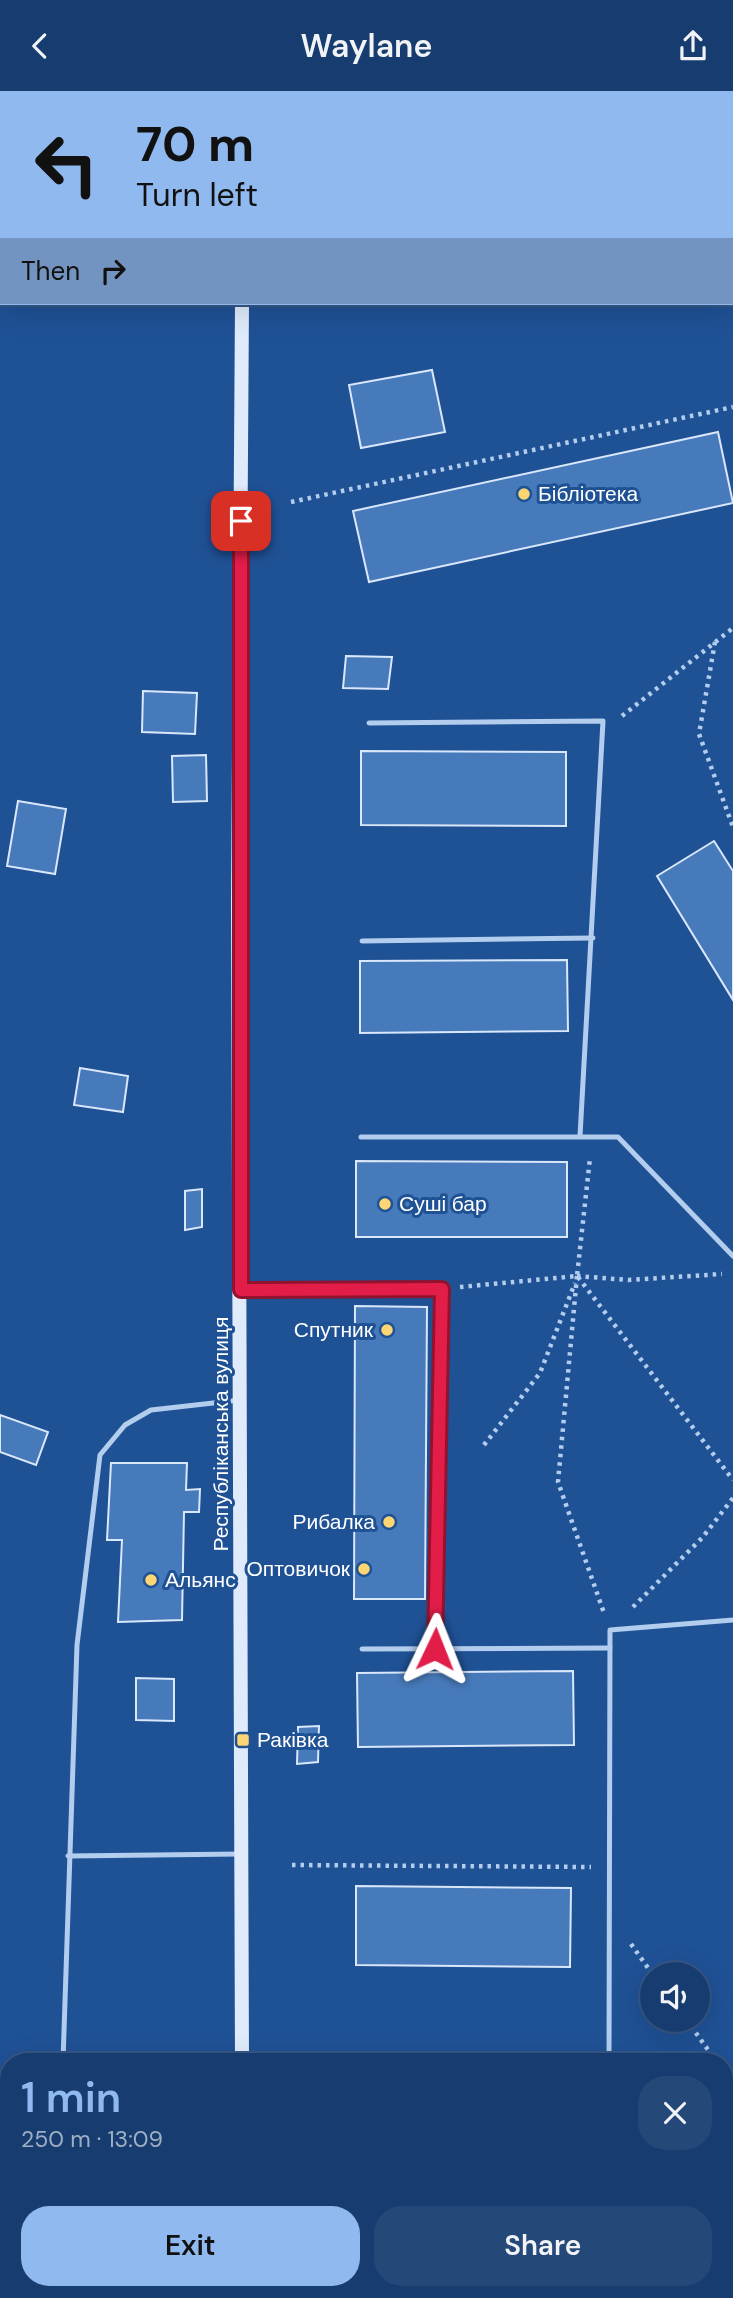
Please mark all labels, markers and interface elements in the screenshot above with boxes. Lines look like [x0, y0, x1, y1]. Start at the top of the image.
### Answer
text: Waylane [301, 25, 432, 67]
icon: back [21, 27, 59, 65]
icon: share [674, 27, 712, 65]
text: 70 m [136, 112, 254, 176]
icon: left [21, 119, 112, 210]
text: Turn left [136, 174, 258, 216]
icon: right [94, 252, 132, 290]
text: Then [21, 254, 80, 288]
place label: Бібліотека [538, 480, 638, 508]
marker: Бібліотека [516, 486, 532, 502]
pin [211, 491, 271, 551]
icon: arrive [222, 502, 260, 540]
place label: Суші бар [399, 1190, 487, 1218]
marker: Суші бар [377, 1196, 393, 1212]
place label: Спутник [294, 1316, 374, 1344]
street label: Республіканська вулиця [207, 1317, 235, 1551]
marker: Спутник [379, 1322, 395, 1338]
place label: Рибалка [292, 1508, 375, 1536]
marker: Рибалка [381, 1514, 397, 1530]
place label: Оптовичок [247, 1555, 351, 1583]
marker: Оптовичок [356, 1561, 372, 1577]
place label: Альянс [165, 1566, 236, 1594]
marker: Альянс [143, 1572, 159, 1588]
position arrow [398, 1612, 472, 1686]
place label: Раківка [257, 1726, 329, 1754]
marker: Раківка [235, 1732, 251, 1748]
map controls [640, 1962, 710, 2032]
button: sound [640, 1962, 710, 2032]
text: 1 min [21, 2070, 121, 2125]
button: close [638, 2076, 712, 2150]
text: 250 m · 13:09 [21, 2124, 163, 2154]
button: Exit [21, 2206, 360, 2286]
button: Share [374, 2206, 712, 2286]

